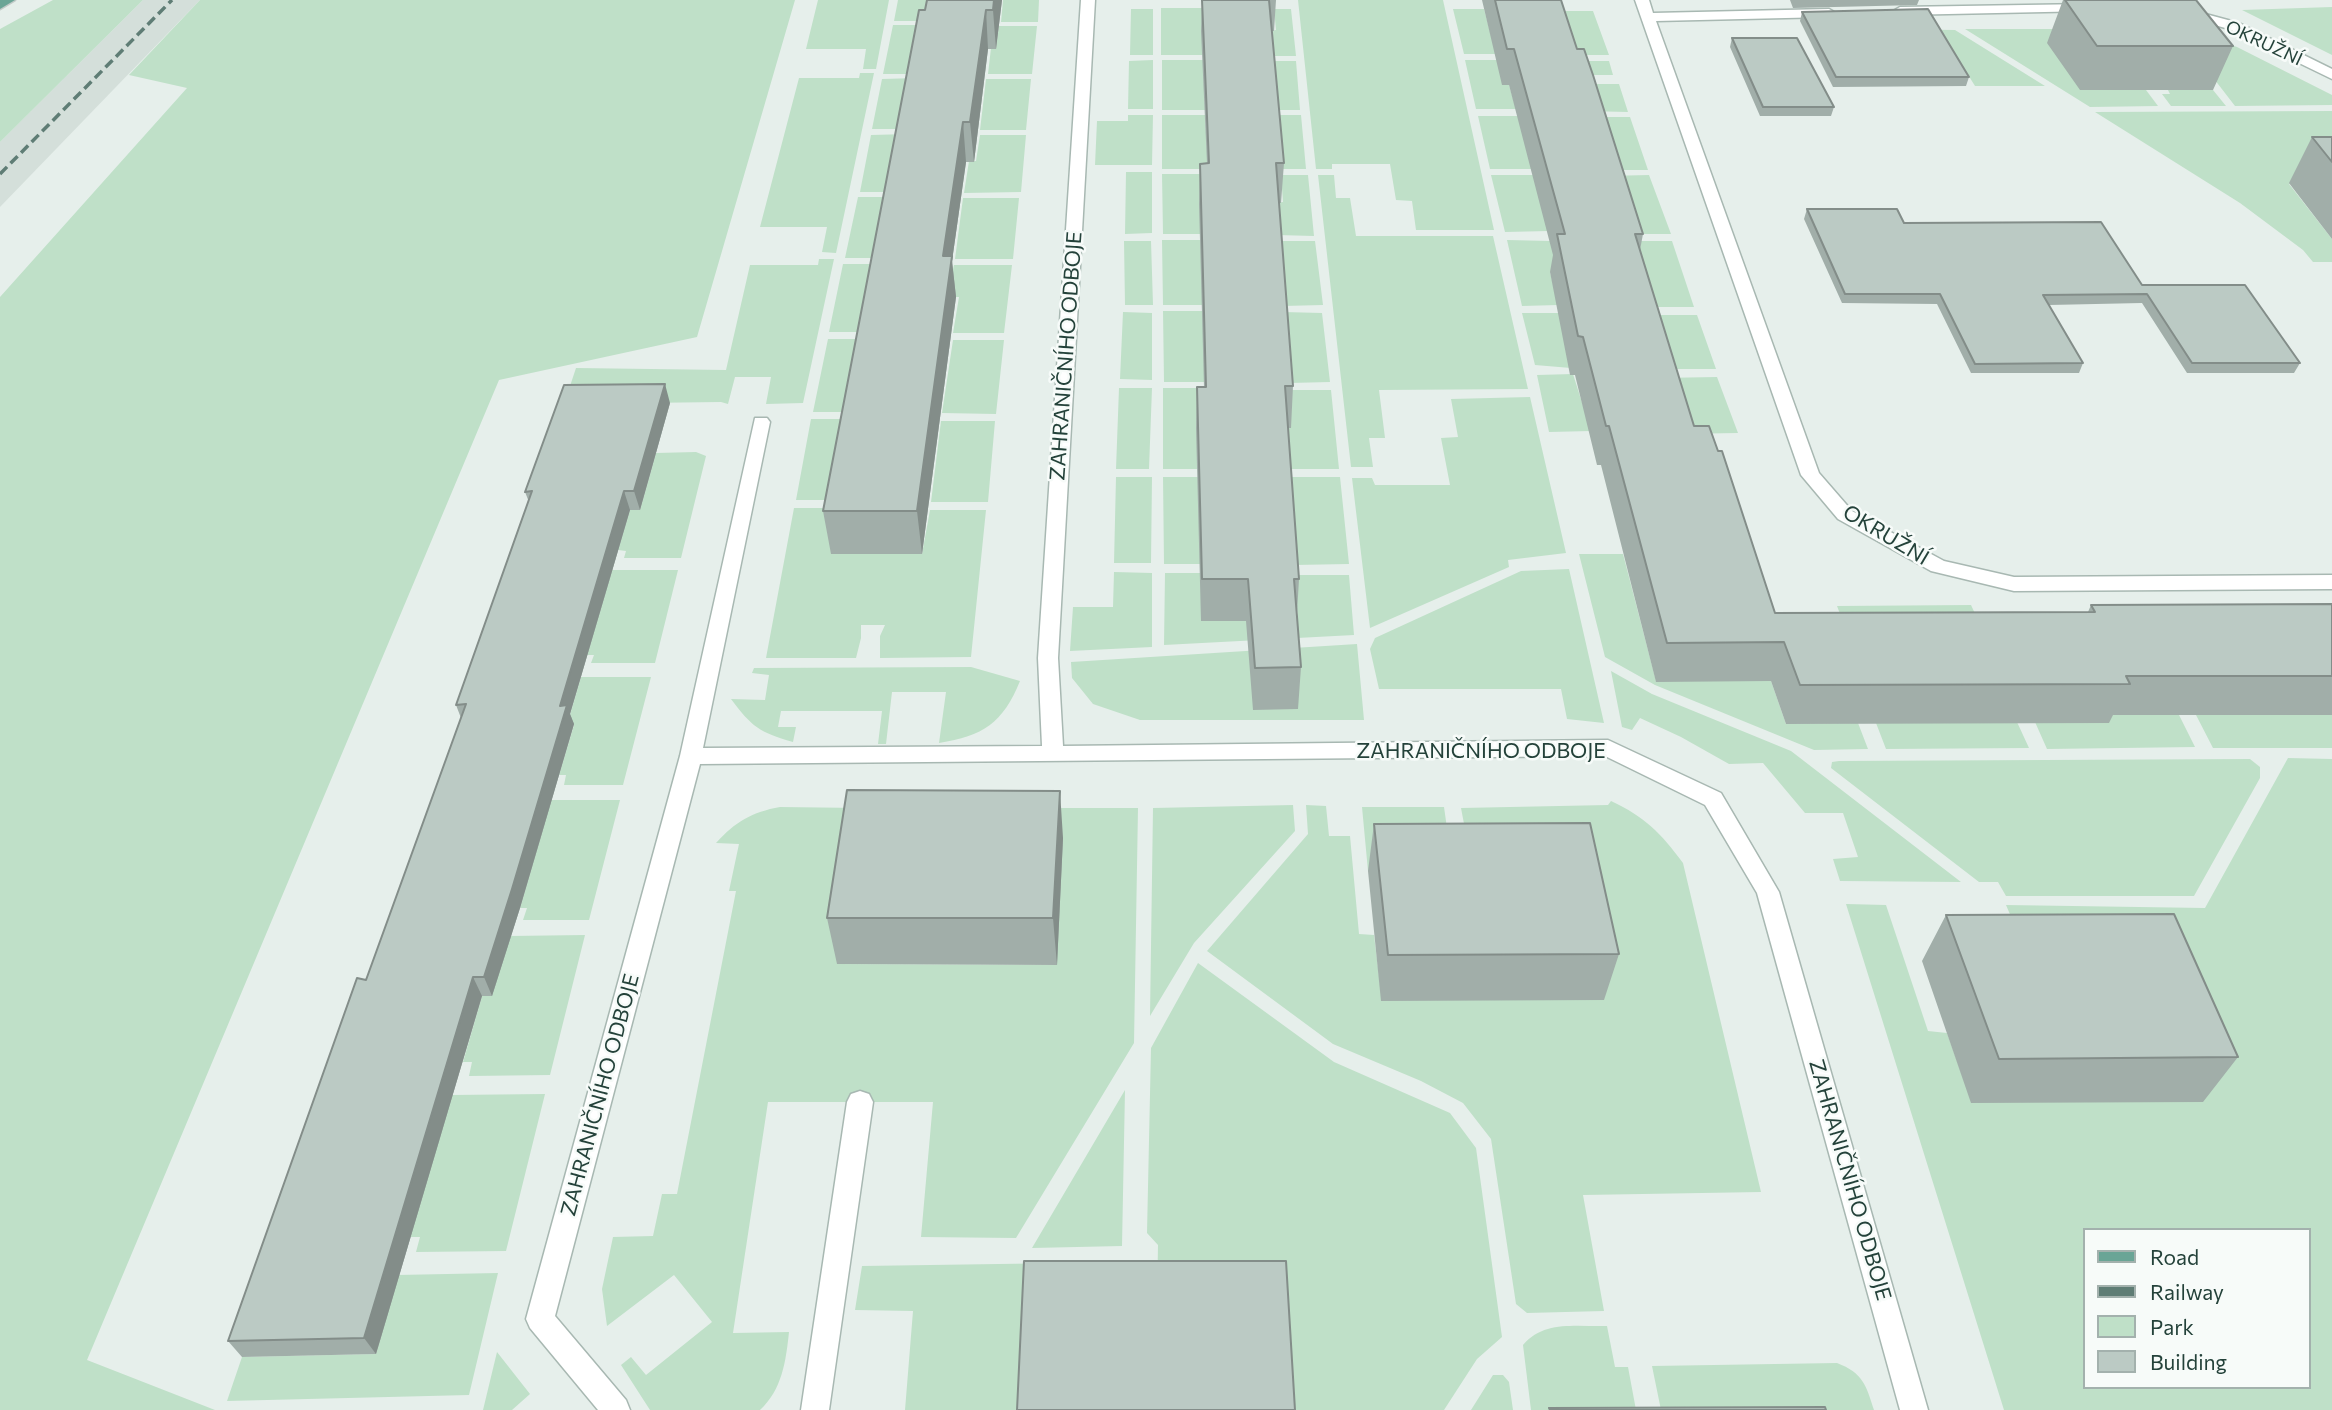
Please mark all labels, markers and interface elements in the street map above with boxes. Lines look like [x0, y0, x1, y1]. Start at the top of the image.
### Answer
street label: OKRUŽNÍ [2222, 16, 2306, 70]
street label: ZAHRANIČNÍHO ODBOJE [1045, 231, 1087, 481]
street label: OKRUŽNÍ [1838, 499, 1934, 571]
street label: ZAHRANIČNÍHO ODBOJE [1356, 738, 1606, 764]
street label: ZAHRANIČNÍHO ODBOJE [556, 971, 644, 1219]
street label: ZAHRANIČNÍHO ODBOJE [1804, 1057, 1896, 1303]
legend [2084, 1228, 2311, 1389]
text: Road [2150, 1244, 2199, 1269]
text: Railway [2150, 1279, 2224, 1304]
text: Park [2150, 1314, 2194, 1339]
text: Building [2150, 1349, 2227, 1374]

